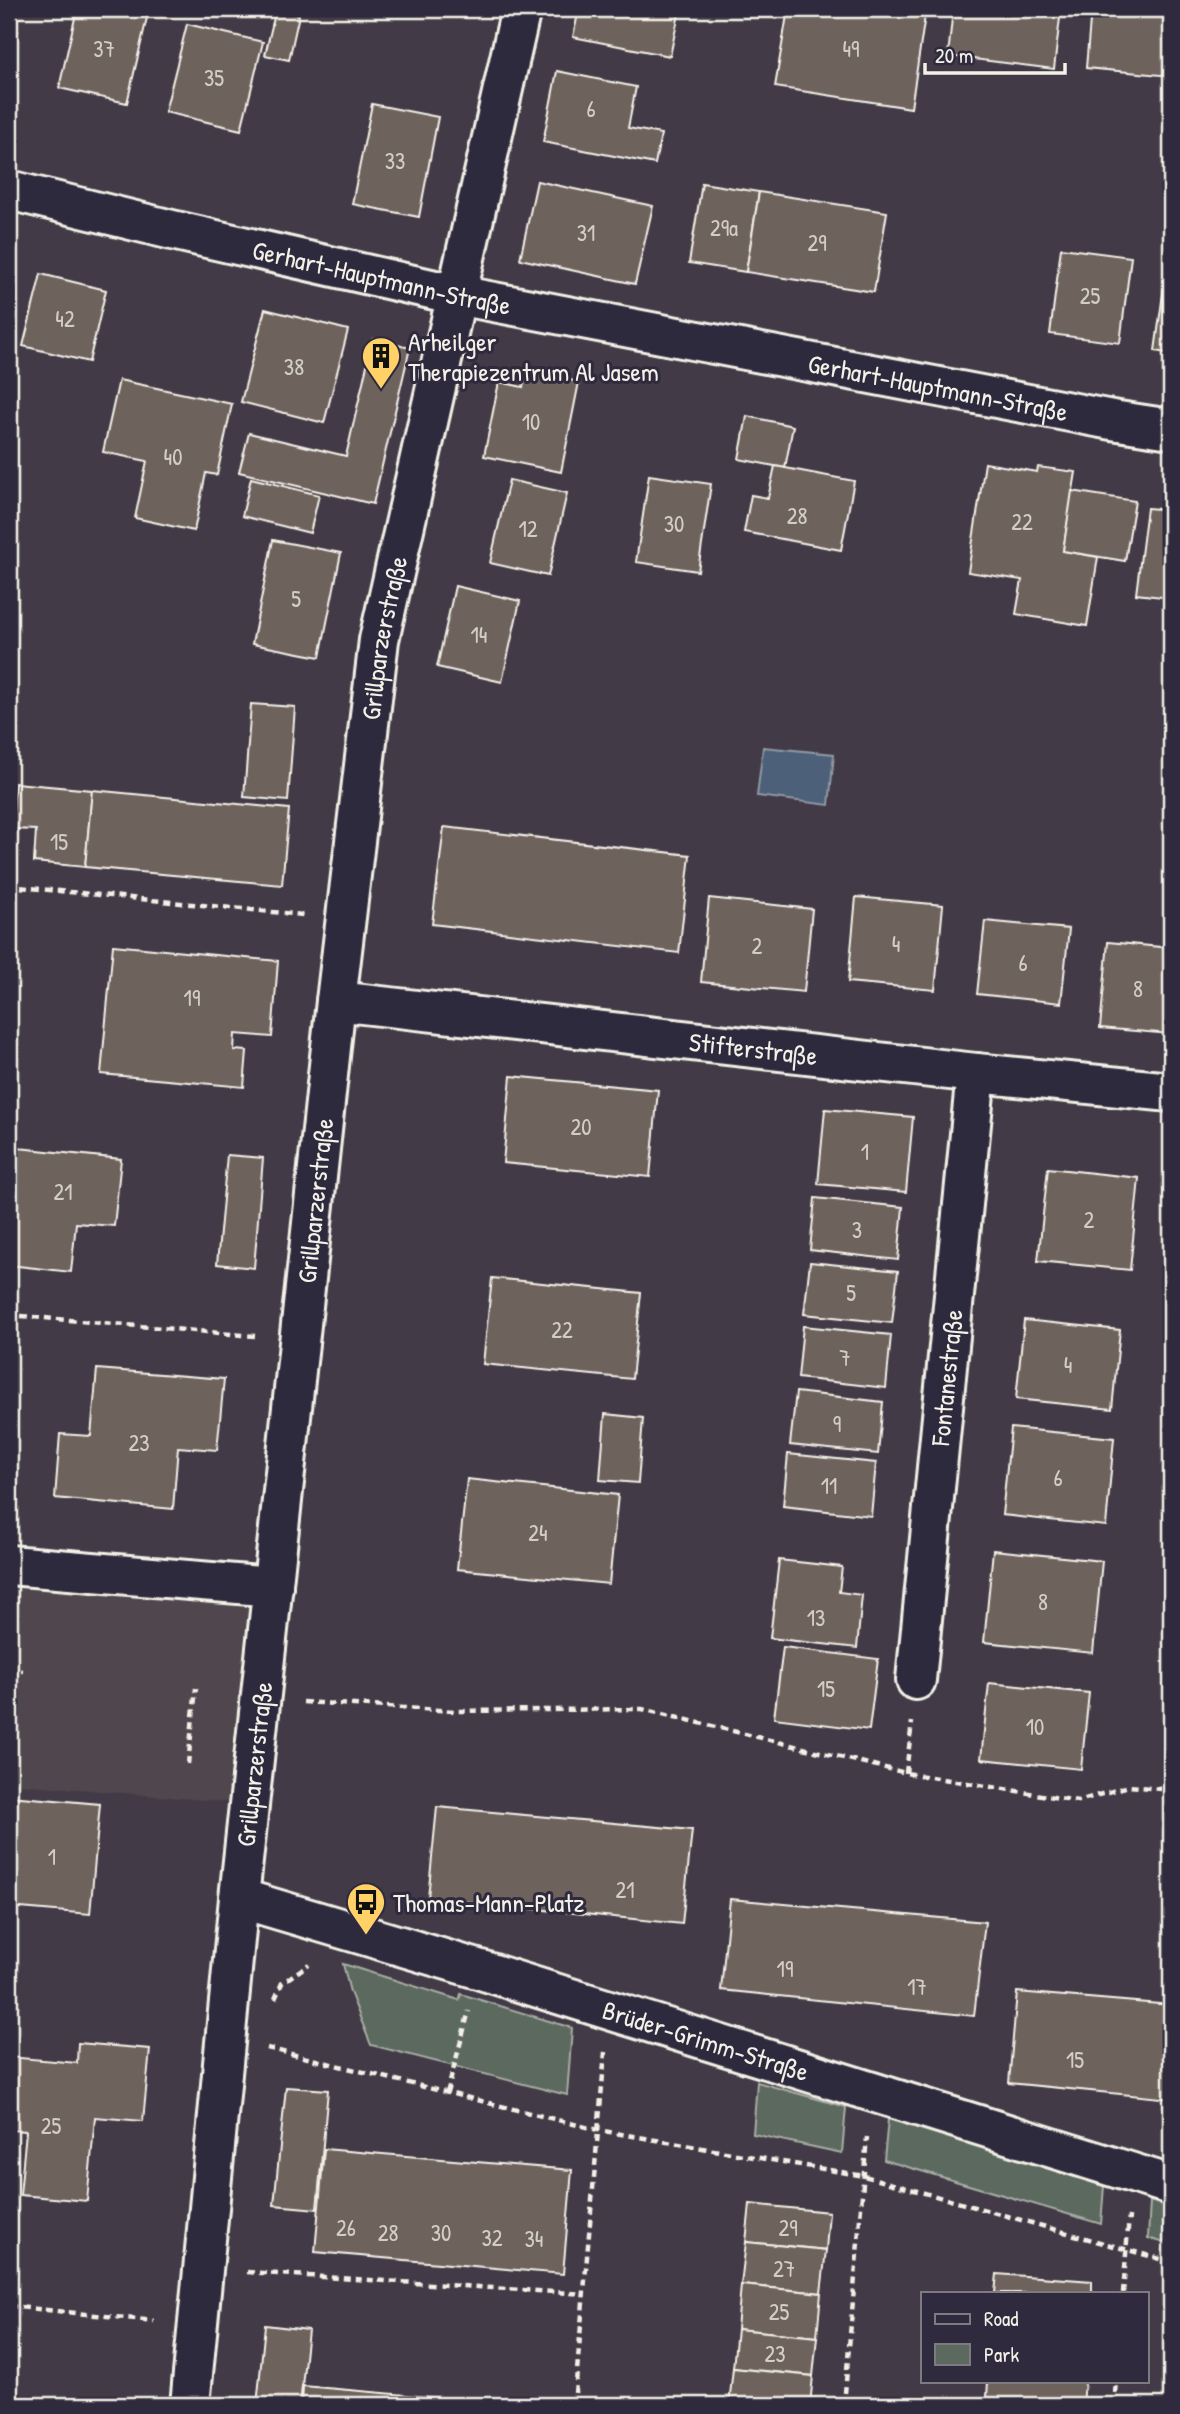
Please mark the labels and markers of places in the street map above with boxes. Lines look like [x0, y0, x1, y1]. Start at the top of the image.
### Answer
place label: Arheilger Therapiezentrum Al Jasem [408, 324, 659, 389]
building icon: Arheilger Therapiezentrum Al Jasem [360, 335, 402, 390]
bus stop icon: Thomas-Mann-Platz [345, 1881, 387, 1936]
place label: Thomas-Mann-Platz [393, 1885, 584, 1920]

